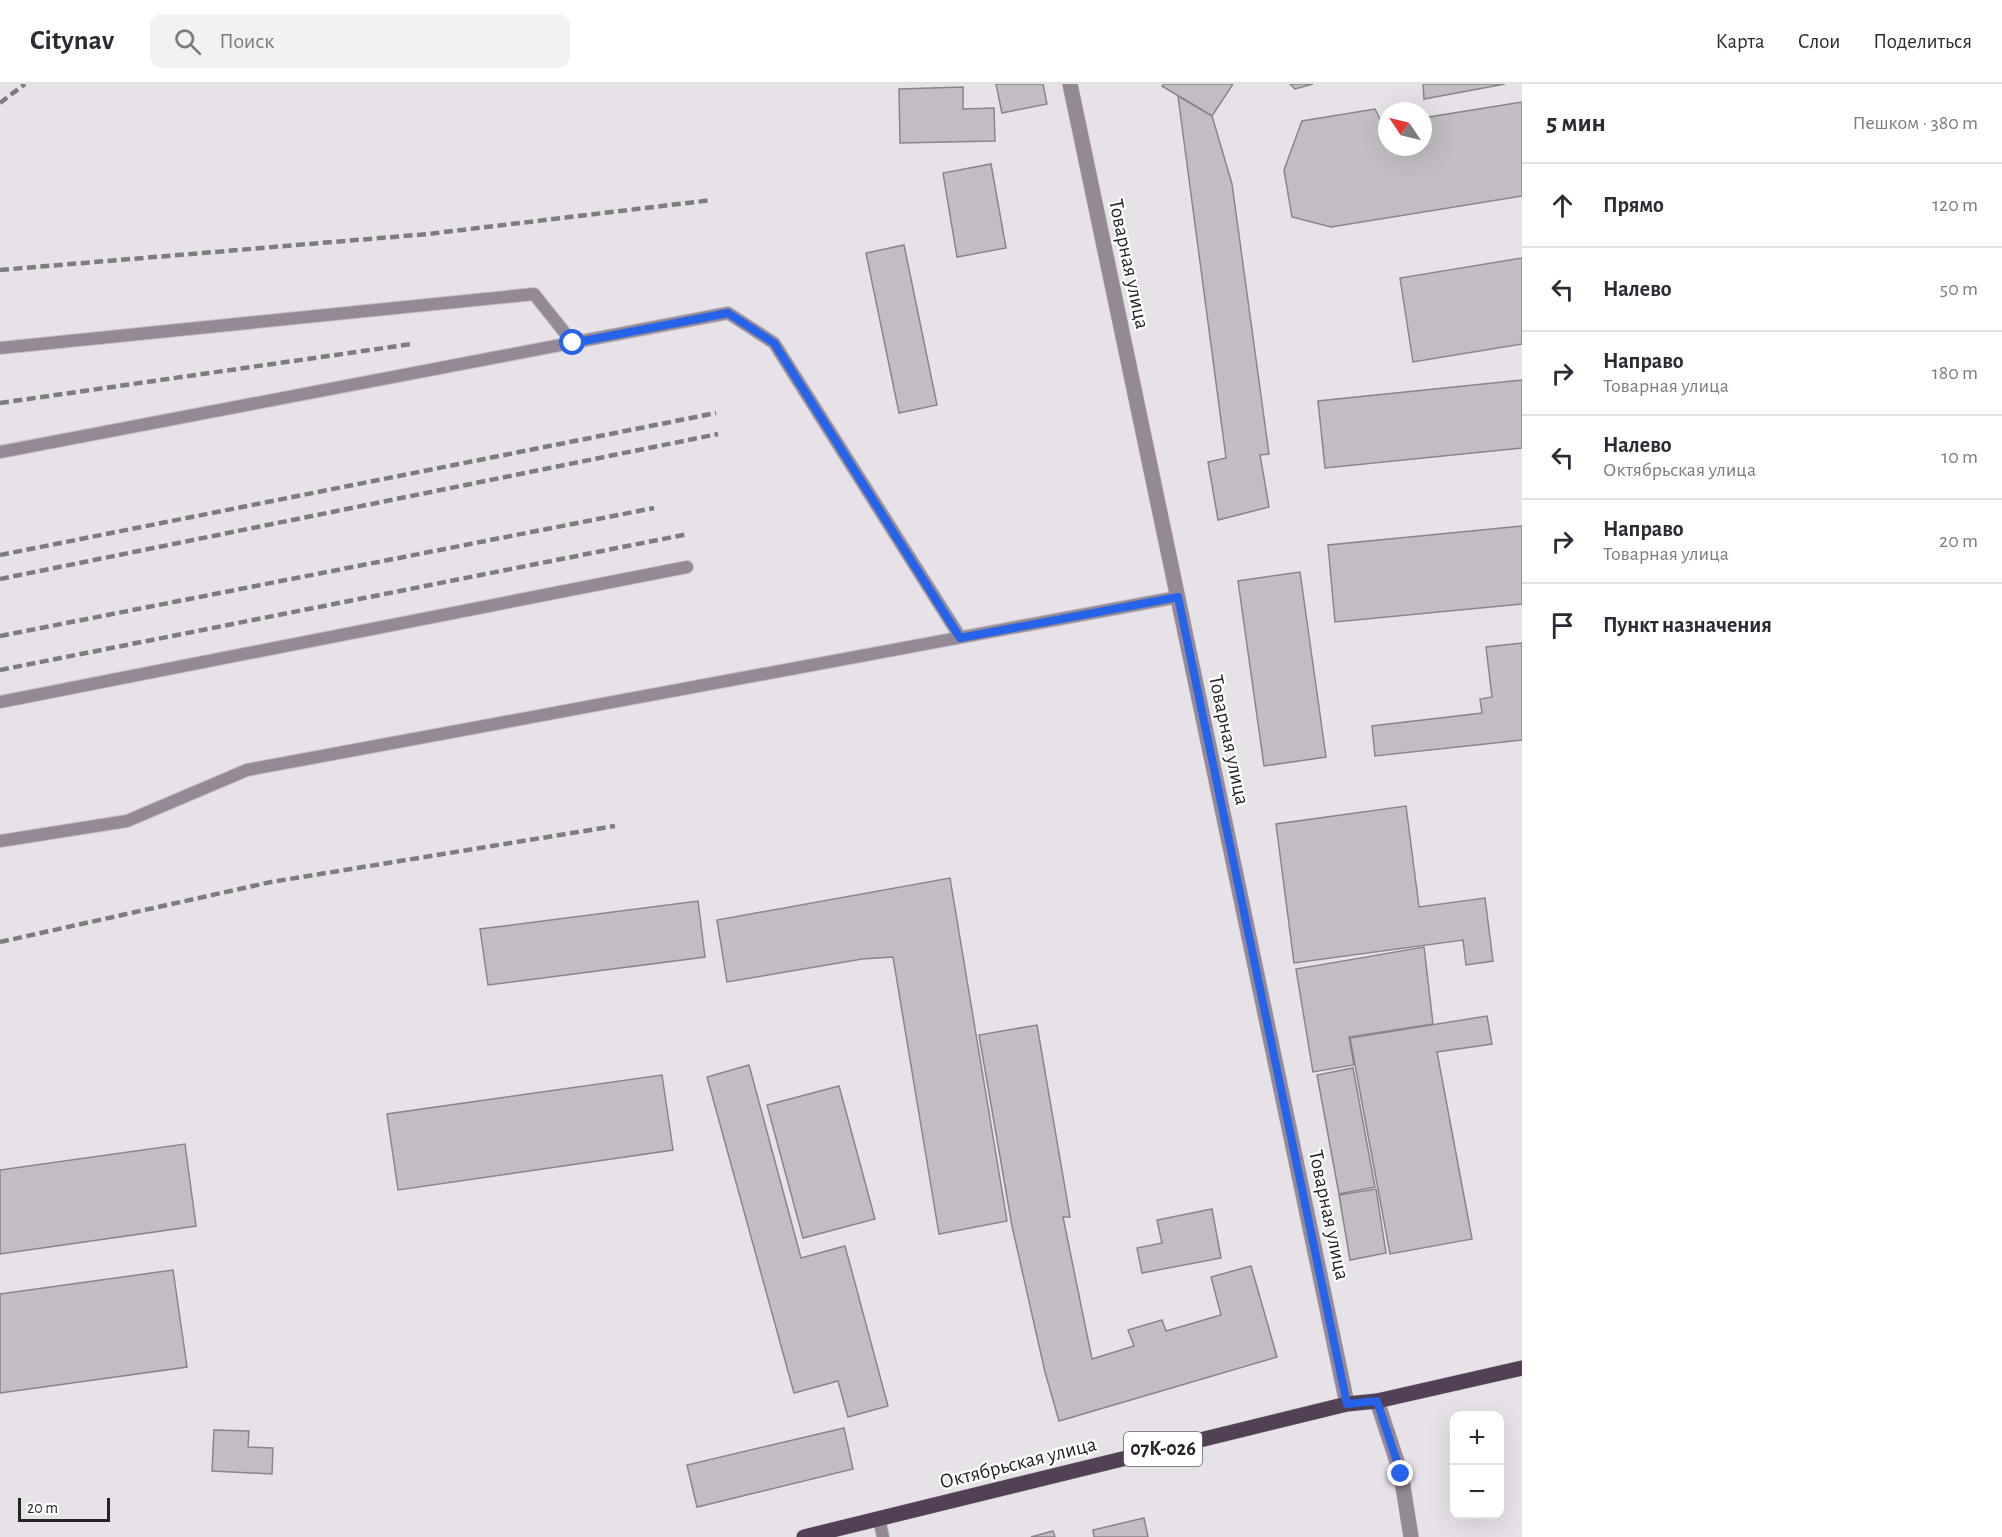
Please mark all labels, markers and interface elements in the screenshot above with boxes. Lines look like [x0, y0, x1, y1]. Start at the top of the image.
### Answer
search box [150, 14, 570, 68]
icon: search [171, 25, 204, 58]
text: Citynav [30, 27, 114, 55]
text: Поиск [219, 30, 274, 52]
text: Карта [1715, 31, 1765, 52]
text: Слои [1798, 31, 1840, 52]
text: Поделиться [1873, 31, 1972, 52]
north arrow [1378, 102, 1432, 156]
text: 5 мин [1546, 110, 1606, 136]
text: Пешком · 380 m [1853, 113, 1978, 133]
icon: ahead [1546, 189, 1579, 222]
text: Прямо [1603, 194, 1664, 216]
text: 120 m [1932, 195, 1978, 215]
street label: Товарная улица [1105, 197, 1153, 331]
icon: left [1546, 273, 1579, 306]
text: Налево [1603, 278, 1672, 300]
text: 50 m [1940, 279, 1978, 299]
route start [559, 329, 585, 355]
text: Направо [1603, 350, 1684, 372]
icon: right [1546, 357, 1579, 390]
text: 180 m [1932, 363, 1978, 383]
text: Товарная улица [1603, 376, 1729, 396]
text: Налево [1603, 434, 1672, 456]
icon: left [1546, 441, 1579, 474]
text: 10 m [1941, 447, 1978, 467]
text: Октябрьская улица [1603, 460, 1756, 480]
text: Направо [1603, 518, 1684, 540]
icon: right [1546, 525, 1579, 558]
text: 20 m [1939, 531, 1978, 551]
text: Товарная улица [1603, 544, 1729, 564]
icon: arrive [1546, 609, 1579, 642]
text: Пункт назначения [1603, 614, 1772, 636]
street label: Товарная улица [1205, 673, 1253, 807]
street label: Товарная улица [1305, 1148, 1353, 1282]
map controls [1450, 1411, 1504, 1519]
button: + [1450, 1411, 1504, 1465]
road number: 07К-026 [1124, 1432, 1202, 1466]
street label: Октябрьская улица [937, 1433, 1099, 1493]
route end [1387, 1460, 1413, 1486]
button: − [1450, 1465, 1504, 1519]
scale bar [18, 1495, 110, 1522]
text: 20 m [27, 1500, 58, 1516]

